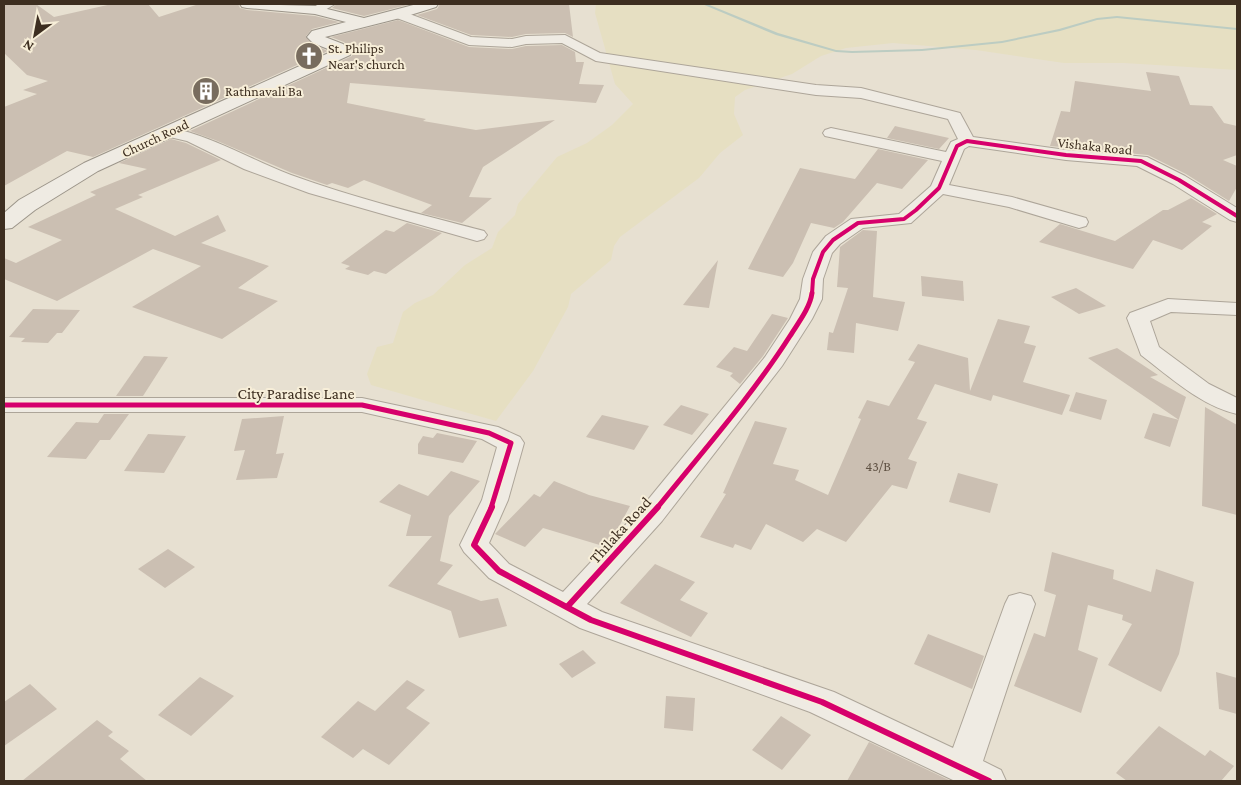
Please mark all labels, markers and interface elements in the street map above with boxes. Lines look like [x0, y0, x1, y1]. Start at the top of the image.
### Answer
north arrow [10, 10, 60, 60]
text: N [19, 36, 36, 55]
place label: St. Philips Near's church [328, 40, 405, 72]
church icon: St. Philips Near's church [294, 41, 324, 71]
building icon: Rathnavali Ba [191, 76, 221, 106]
place label: Rathnavali Ba [225, 83, 303, 99]
street label: Church Road [119, 115, 192, 160]
street label: Vishaka Road [1057, 134, 1134, 158]
street label: City Paradise Lane [237, 385, 355, 403]
house number: 43/B [865, 458, 891, 474]
street label: Thilaka Road [586, 493, 655, 567]

